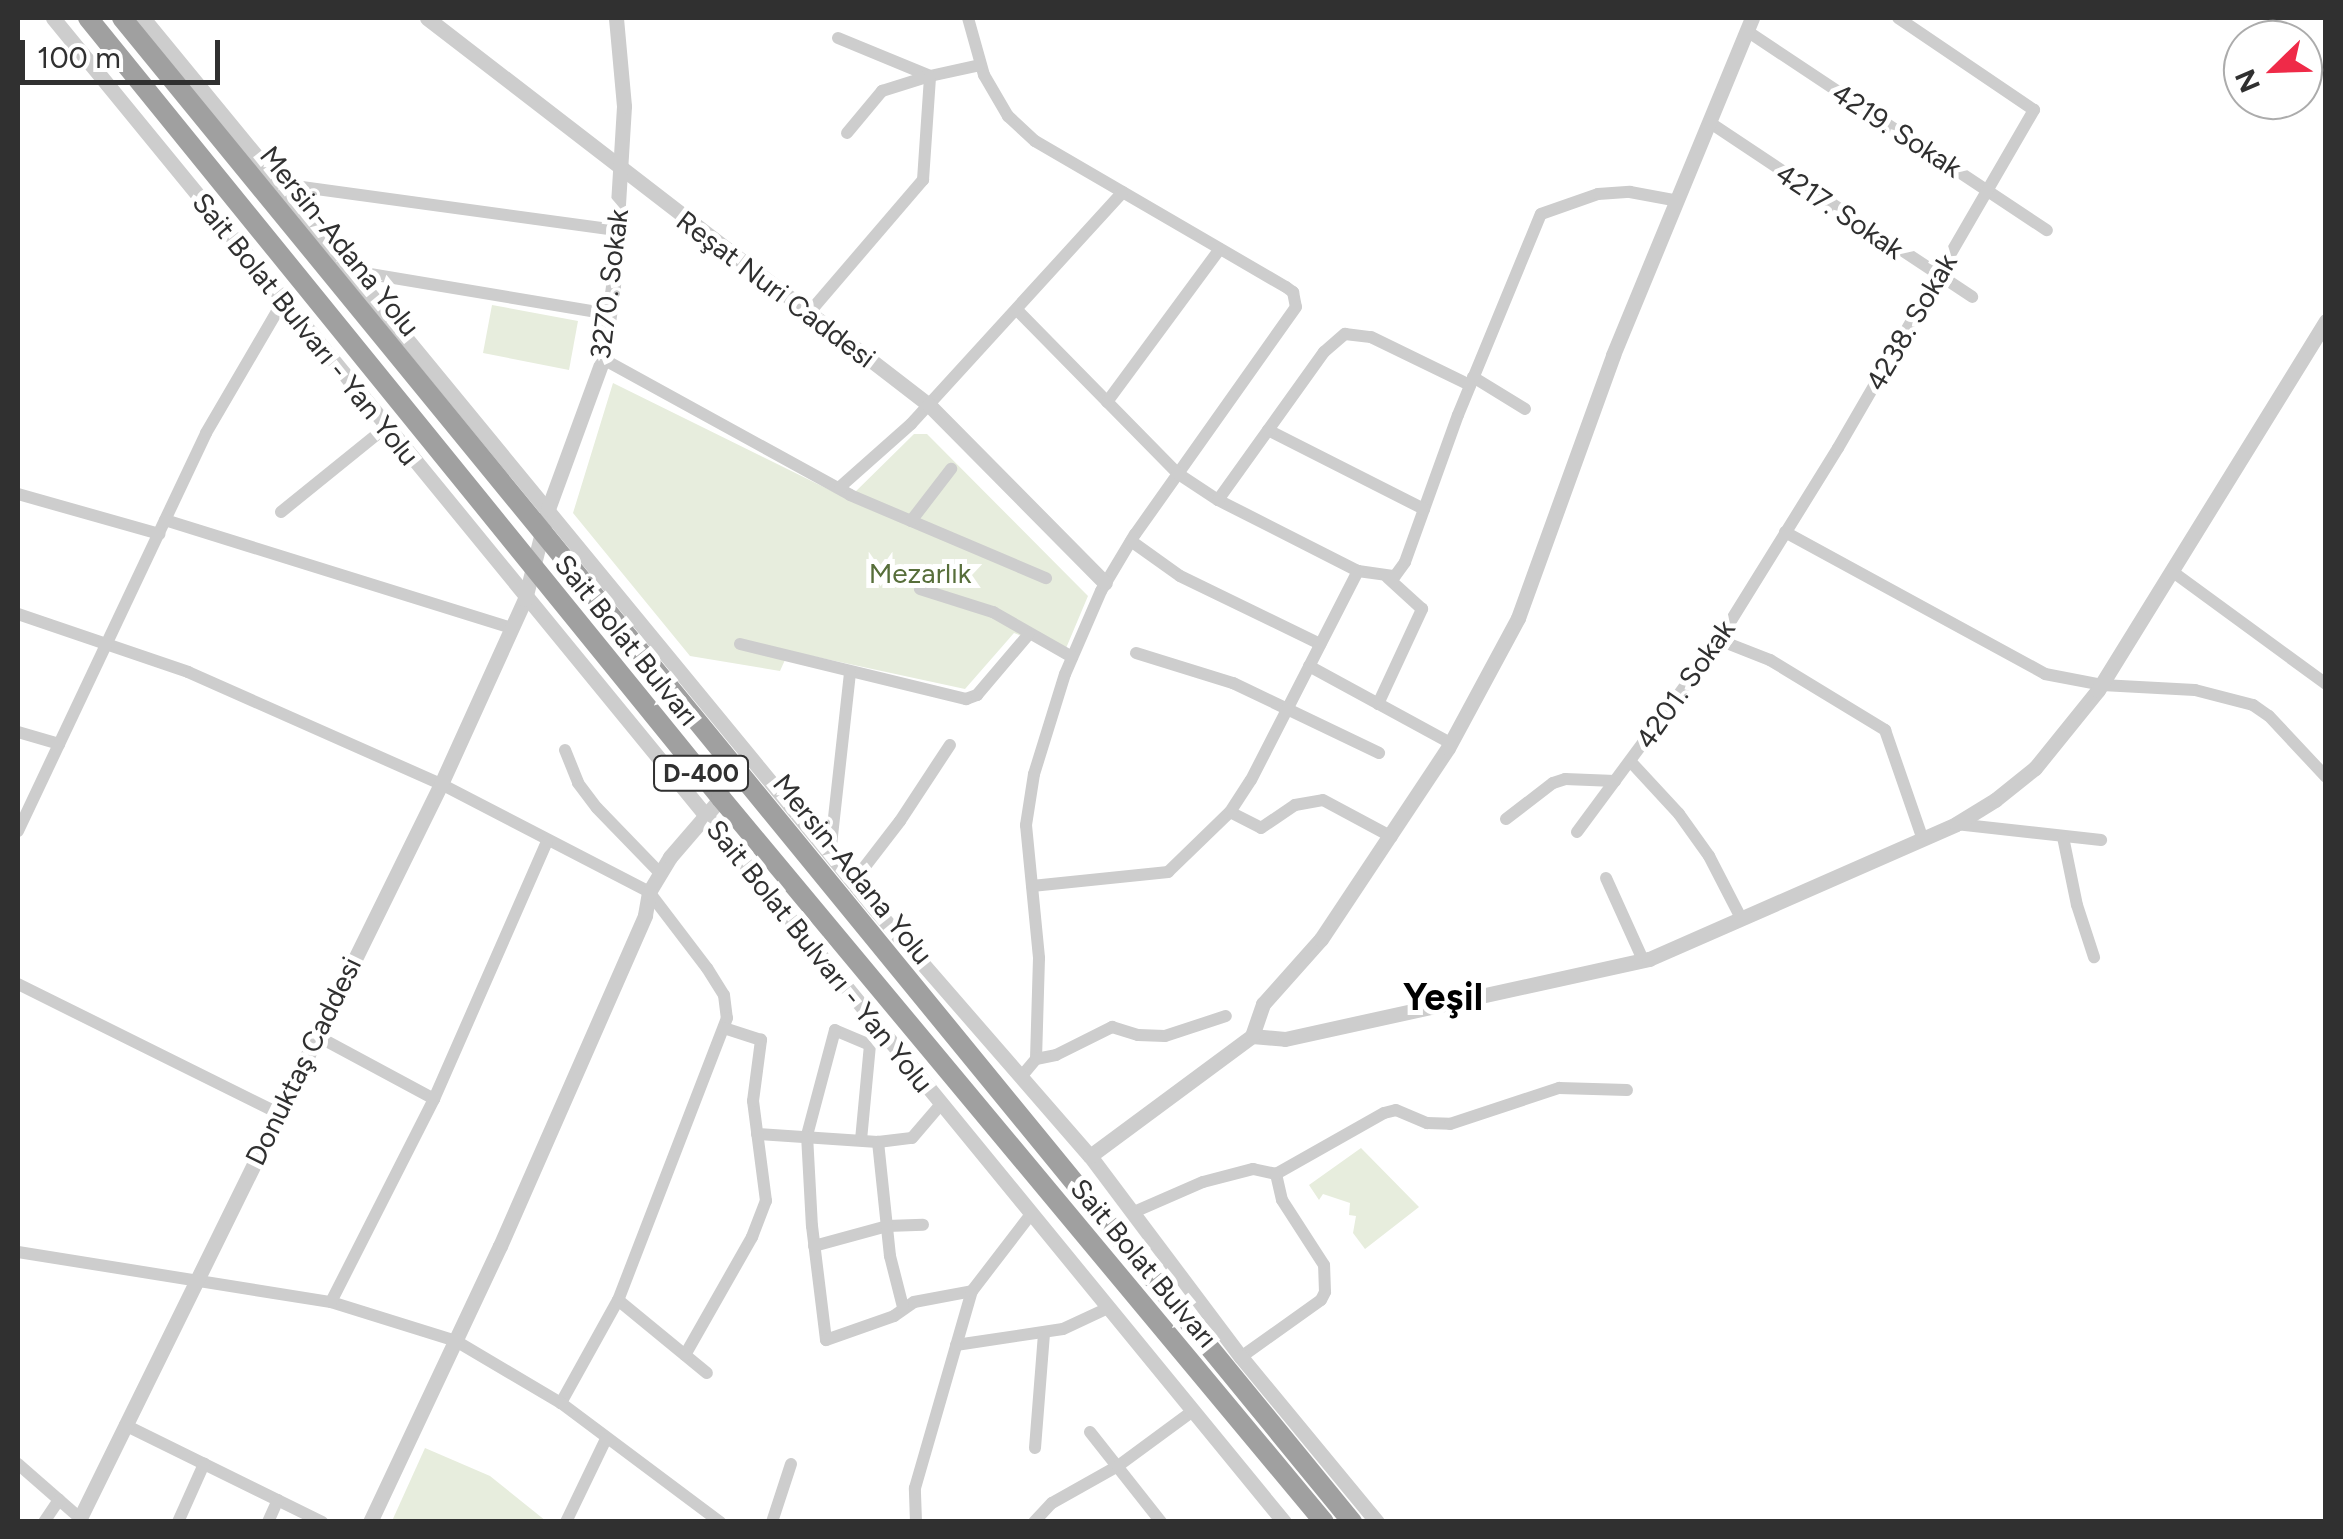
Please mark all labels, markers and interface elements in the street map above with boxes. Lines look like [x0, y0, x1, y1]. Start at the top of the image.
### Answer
scale bar [25, 20, 225, 82]
north arrow [2223, 20, 2323, 120]
text: 100 m [37, 39, 121, 76]
text: N [2227, 64, 2267, 98]
street label: 4219. Sokak [1826, 76, 1968, 184]
street label: Mersin-Adana Yolu [253, 139, 427, 343]
street label: 4217. Sokak [1770, 156, 1910, 266]
street label: Sait Bolat Bulvarı - Yan Yolu [186, 186, 426, 472]
street label: Reşat Nuri Caddesi [670, 203, 882, 375]
street label: 3270. Sokak [583, 207, 635, 361]
street label: 4238. Sokak [1858, 247, 1964, 397]
street label: Sait Bolat Bulvarı [548, 548, 706, 732]
park label: Mezarlık [869, 556, 971, 590]
street label: 4201. Sokak [1628, 613, 1742, 755]
road number: D-400 [651, 753, 751, 793]
street label: Mersin-Adana Yolu [766, 767, 940, 971]
street label: Sait Bolat Bulvarı - Yan Yolu [700, 813, 940, 1099]
street label: Donuktaş Caddesi [238, 951, 368, 1171]
district label: Yeşil [1403, 975, 1483, 1021]
street label: Sait Bolat Bulvarı [1064, 1172, 1224, 1354]

